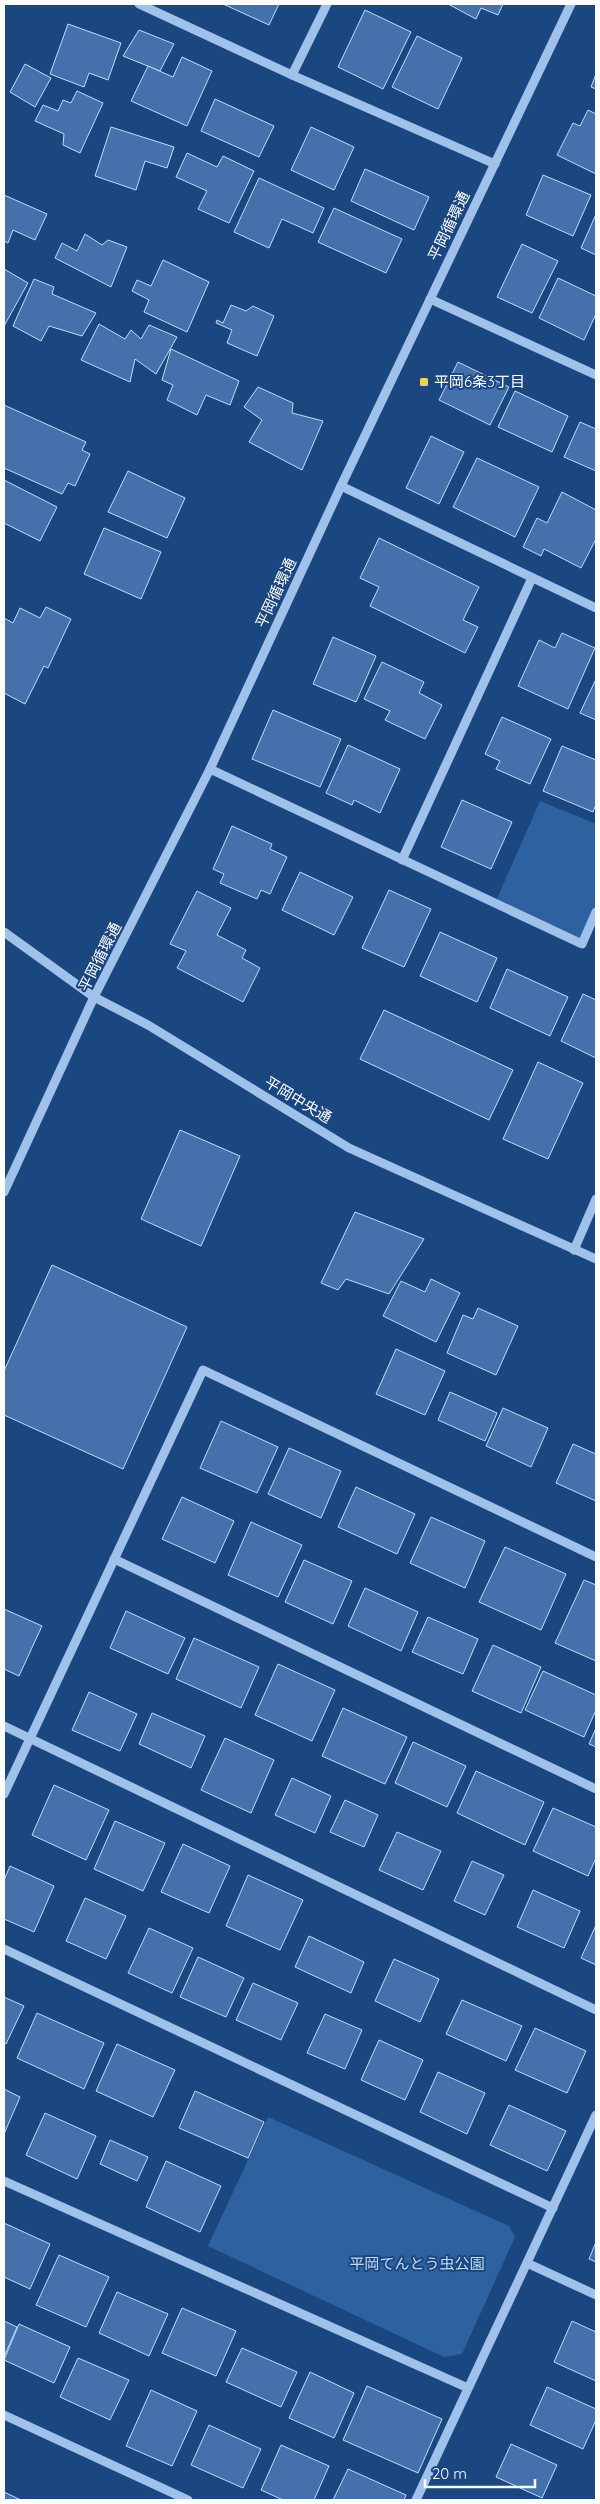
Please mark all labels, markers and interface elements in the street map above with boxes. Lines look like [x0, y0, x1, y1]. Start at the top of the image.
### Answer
street label: 平岡循環通 [424, 188, 474, 264]
place label: 平岡6条3丁目 [434, 372, 525, 391]
marker: 平岡6条3丁目 [418, 376, 430, 388]
street label: 平岡循環通 [251, 555, 300, 631]
street label: 平岡循環通 [74, 919, 125, 995]
street label: 平岡中央通 [261, 1072, 335, 1127]
park label: 平岡てんとう虫公園 [349, 2254, 485, 2273]
scale bar [425, 2456, 535, 2488]
text: 20 m [432, 2464, 467, 2483]

